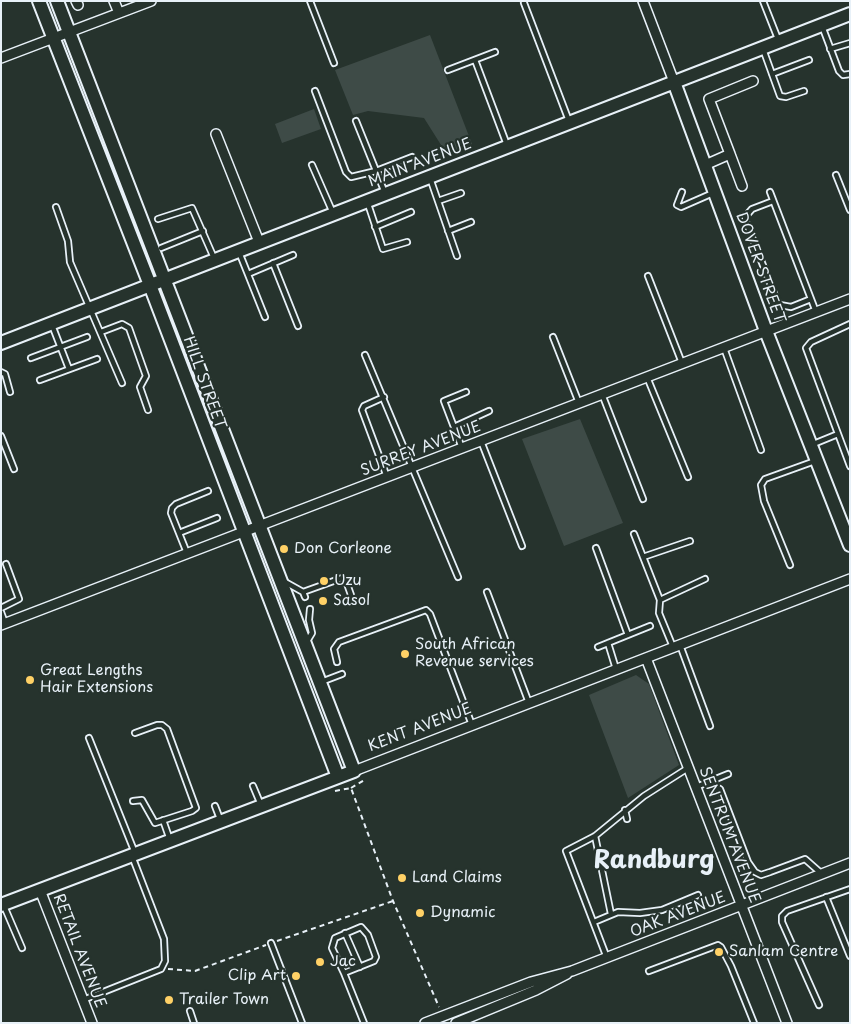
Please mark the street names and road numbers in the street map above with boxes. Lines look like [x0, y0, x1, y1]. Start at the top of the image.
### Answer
street label: MAIN AVENUE [366, 135, 474, 191]
street label: DOVER STREET [732, 210, 788, 326]
street label: HILL STREET [179, 334, 229, 432]
street label: SURREY AVENUE [358, 418, 484, 480]
street label: KENT AVENUE [366, 700, 474, 756]
street label: SENTRUM AVENUE [695, 764, 763, 906]
street label: OAK AVENUE [628, 889, 728, 941]
street label: RETAIL AVENUE [49, 891, 109, 1011]

